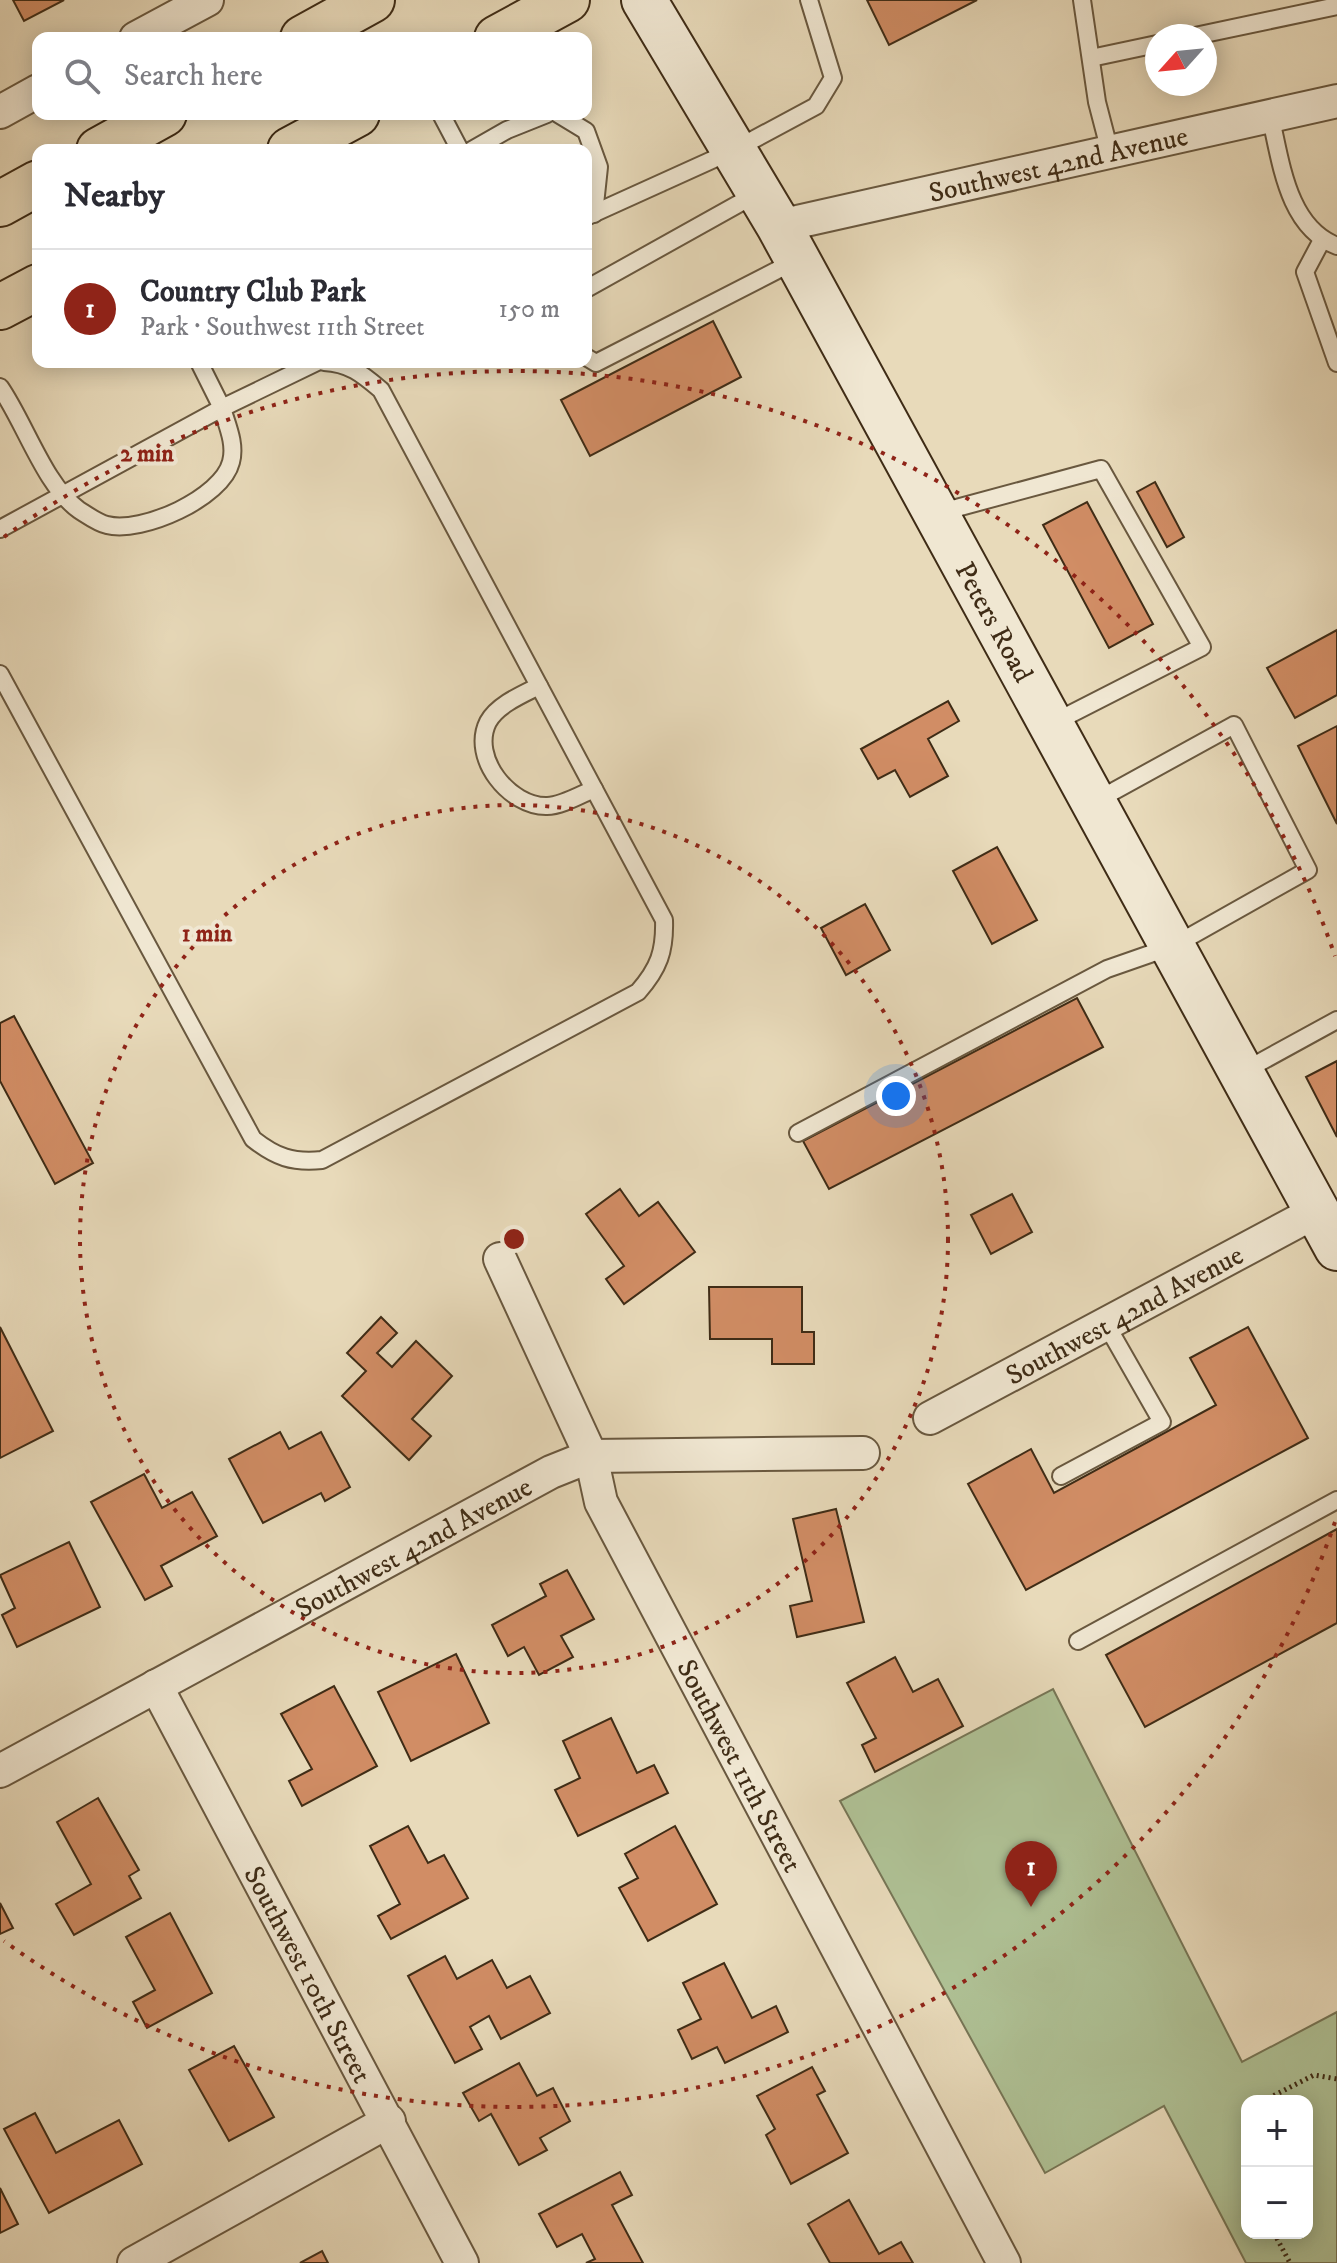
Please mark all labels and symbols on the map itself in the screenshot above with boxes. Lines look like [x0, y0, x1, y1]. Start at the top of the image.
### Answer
north arrow [1145, 24, 1217, 96]
street label: Southwest 42nd Avenue [926, 119, 1191, 211]
text: 2 min [120, 439, 174, 469]
street label: Peters Road [947, 556, 1041, 689]
text: 1 min [182, 919, 233, 949]
your location [876, 1076, 916, 1116]
centre of rings [500, 1225, 528, 1253]
street label: Southwest 42nd Avenue [1000, 1238, 1250, 1393]
street label: Southwest 42nd Avenue [289, 1470, 538, 1627]
street label: Southwest 11th Street [669, 1654, 810, 1878]
pin: 1 [1005, 1841, 1057, 1907]
street label: Southwest 10th Street [236, 1860, 379, 2089]

